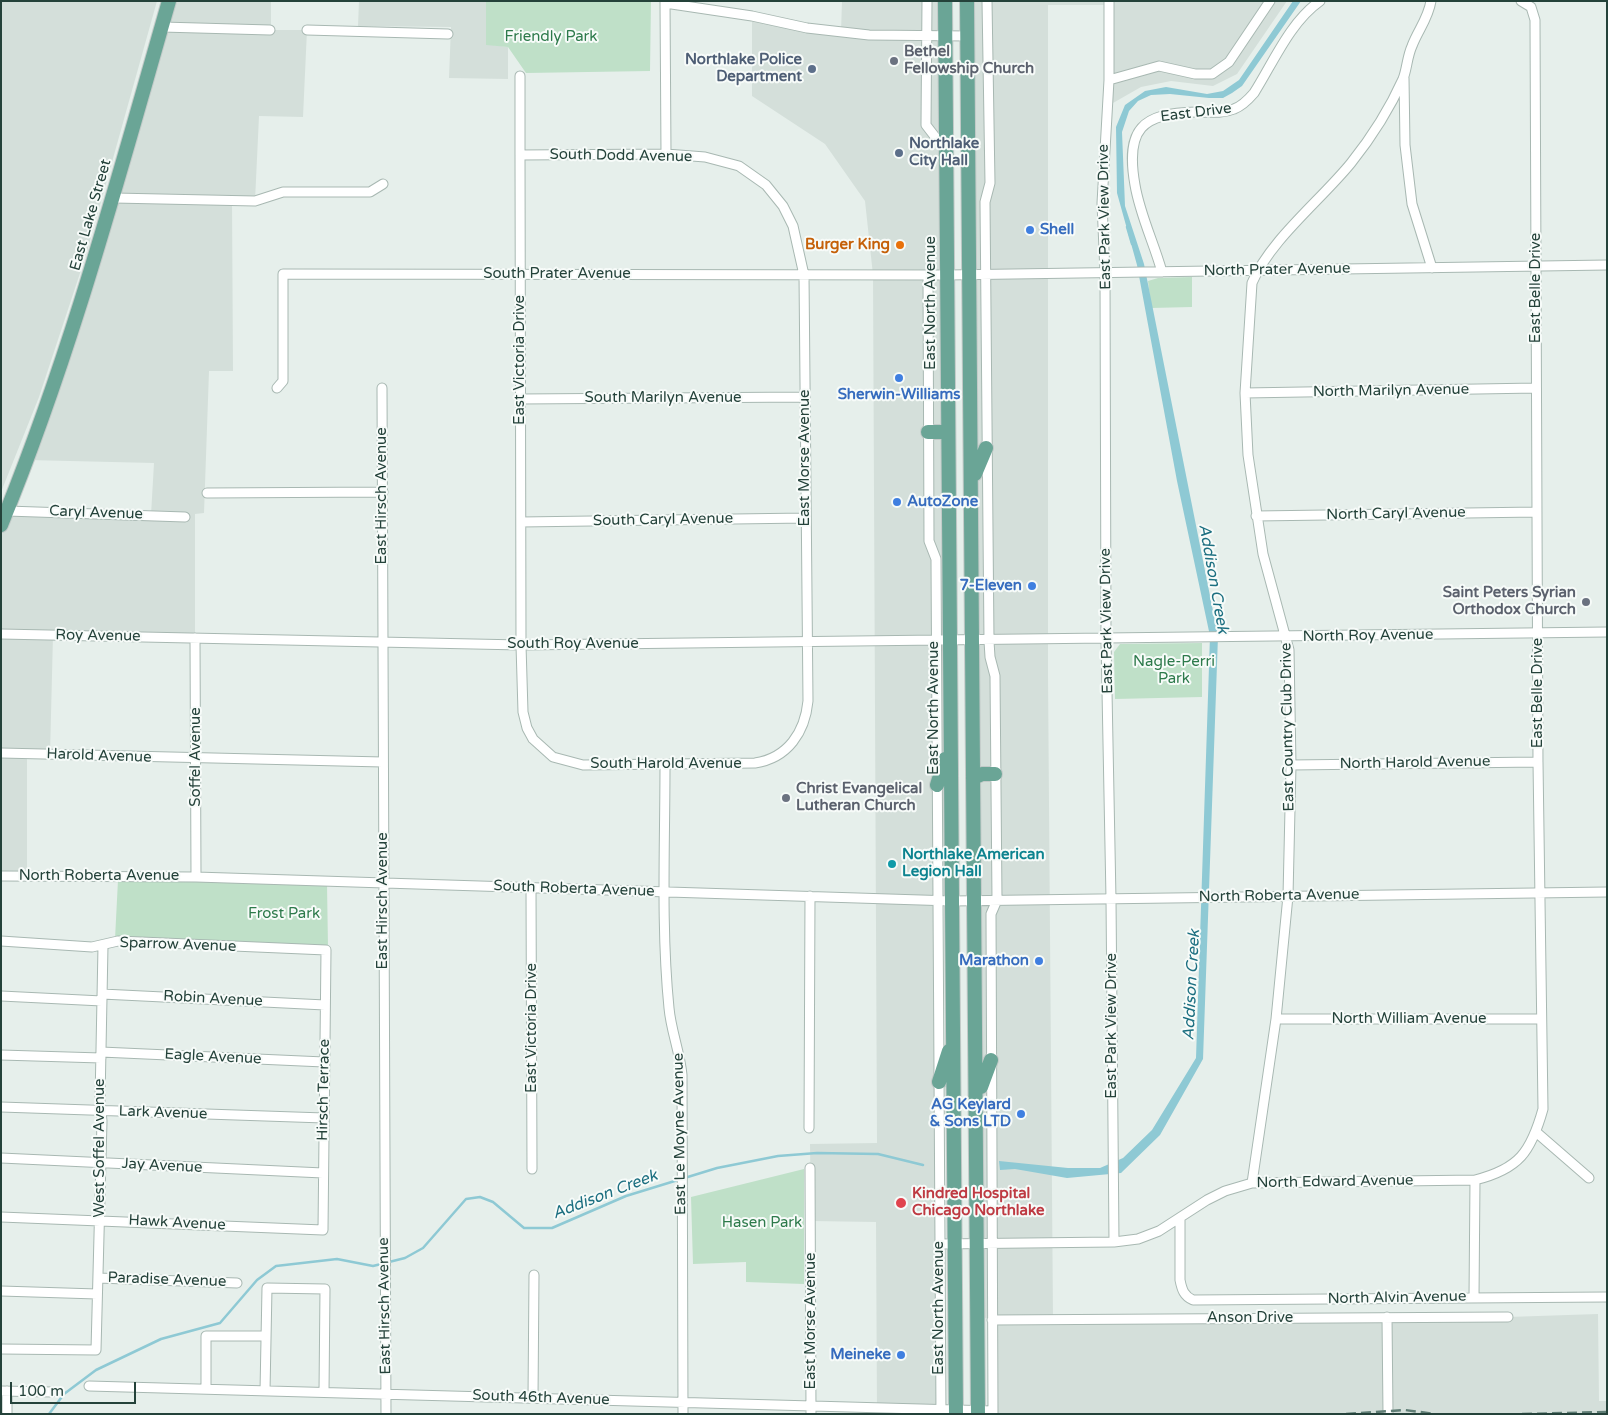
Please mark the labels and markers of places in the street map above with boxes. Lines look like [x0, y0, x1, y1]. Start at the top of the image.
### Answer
place label: Bethel Fellowship Church [904, 43, 1034, 78]
place label: Northlake Police Department [685, 51, 802, 86]
marker: Bethel Fellowship Church [888, 55, 900, 67]
marker: Northlake Police Department [806, 63, 818, 75]
place label: Northlake City Hall [909, 135, 979, 170]
marker: Northlake City Hall [893, 147, 905, 159]
place label: Shell [1040, 221, 1074, 239]
marker: Shell [1024, 224, 1036, 236]
place label: Burger King [805, 236, 890, 254]
marker: Burger King [894, 239, 906, 251]
marker: Sherwin-Williams [893, 372, 905, 384]
place label: Sherwin-Williams [838, 386, 960, 404]
place label: AutoZone [907, 493, 978, 511]
marker: AutoZone [891, 496, 903, 508]
place label: 7-Eleven [960, 577, 1022, 595]
marker: 7-Eleven [1026, 580, 1038, 592]
place label: Saint Peters Syrian Orthodox Church [1443, 584, 1576, 619]
marker: Saint Peters Syrian Orthodox Church [1580, 596, 1592, 608]
place label: Christ Evangelical Lutheran Church [796, 780, 922, 815]
marker: Christ Evangelical Lutheran Church [780, 792, 792, 804]
place label: Northlake American Legion Hall [902, 846, 1045, 881]
marker: Northlake American Legion Hall [886, 858, 898, 870]
place label: Marathon [959, 952, 1029, 970]
marker: Marathon [1033, 955, 1045, 967]
place label: AG Keylard & Sons LTD [930, 1096, 1011, 1131]
marker: AG Keylard & Sons LTD [1015, 1108, 1027, 1120]
place label: Kindred Hospital Chicago Northlake [912, 1185, 1044, 1220]
marker: Kindred Hospital Chicago Northlake [894, 1196, 908, 1210]
place label: Meineke [830, 1346, 891, 1364]
marker: Meineke [895, 1349, 907, 1361]

